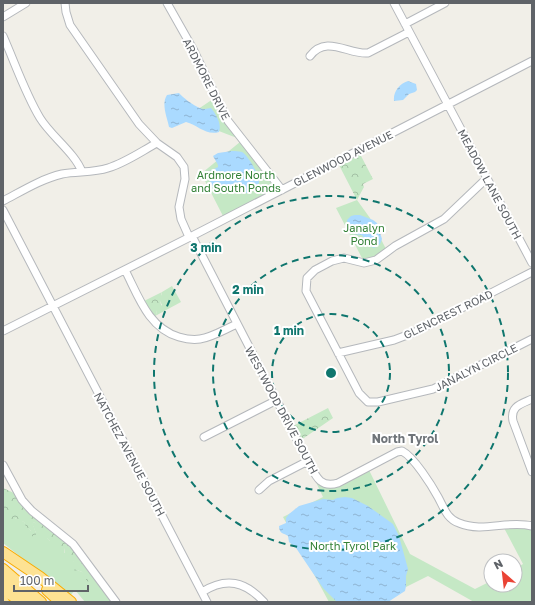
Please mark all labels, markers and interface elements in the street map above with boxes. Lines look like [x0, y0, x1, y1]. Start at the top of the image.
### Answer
street label: ARDMORE DRIVE [181, 36, 233, 122]
street label: GLENWOOD AVENUE [291, 127, 395, 189]
street label: MEADOW LANE SOUTH [455, 127, 525, 241]
park label: Ardmore North and South Ponds [191, 168, 281, 194]
park label: Janalyn Pond [343, 221, 385, 247]
text: 3 min [190, 240, 222, 255]
text: 2 min [232, 282, 264, 297]
street label: GLENCREST ROAD [401, 287, 495, 341]
text: 1 min [274, 323, 304, 338]
street label: JANALYN CIRCLE [433, 340, 520, 393]
street label: WESTWOOD DRIVE SOUTH [243, 344, 321, 476]
centre of rings [324, 366, 338, 380]
street label: NATCHEZ AVENUE SOUTH [92, 390, 168, 518]
district label: North Tyrol [372, 431, 438, 446]
park label: North Tyrol Park [310, 539, 396, 552]
north arrow [483, 553, 523, 593]
text: N [491, 556, 505, 571]
scale bar [14, 567, 88, 593]
text: 100 m [20, 573, 54, 588]

